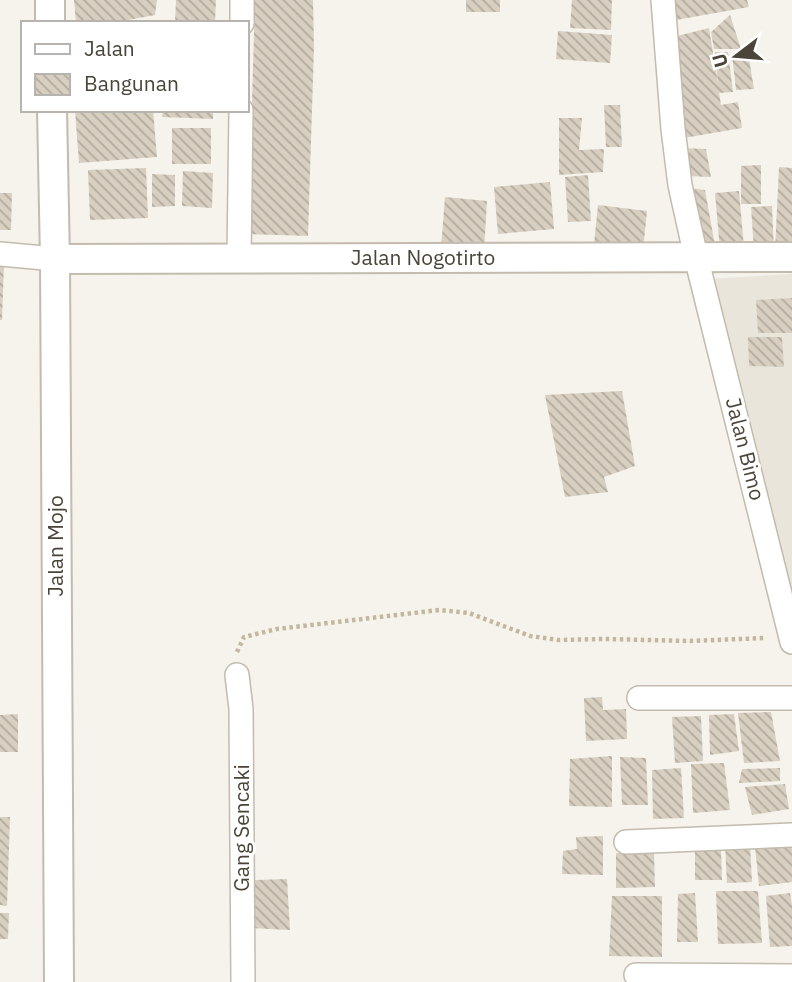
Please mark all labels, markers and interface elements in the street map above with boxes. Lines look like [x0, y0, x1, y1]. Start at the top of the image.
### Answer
legend [21, 21, 248, 112]
north arrow [701, 21, 771, 91]
text: Jalan [84, 34, 135, 62]
text: U [706, 51, 733, 70]
text: Bangunan [84, 69, 179, 97]
street label: Jalan Nogotirto [351, 243, 495, 271]
street label: Jalan Bimo [720, 395, 772, 503]
street label: Jalan Mojo [41, 495, 69, 597]
street label: Gang Sencaki [227, 764, 255, 892]

